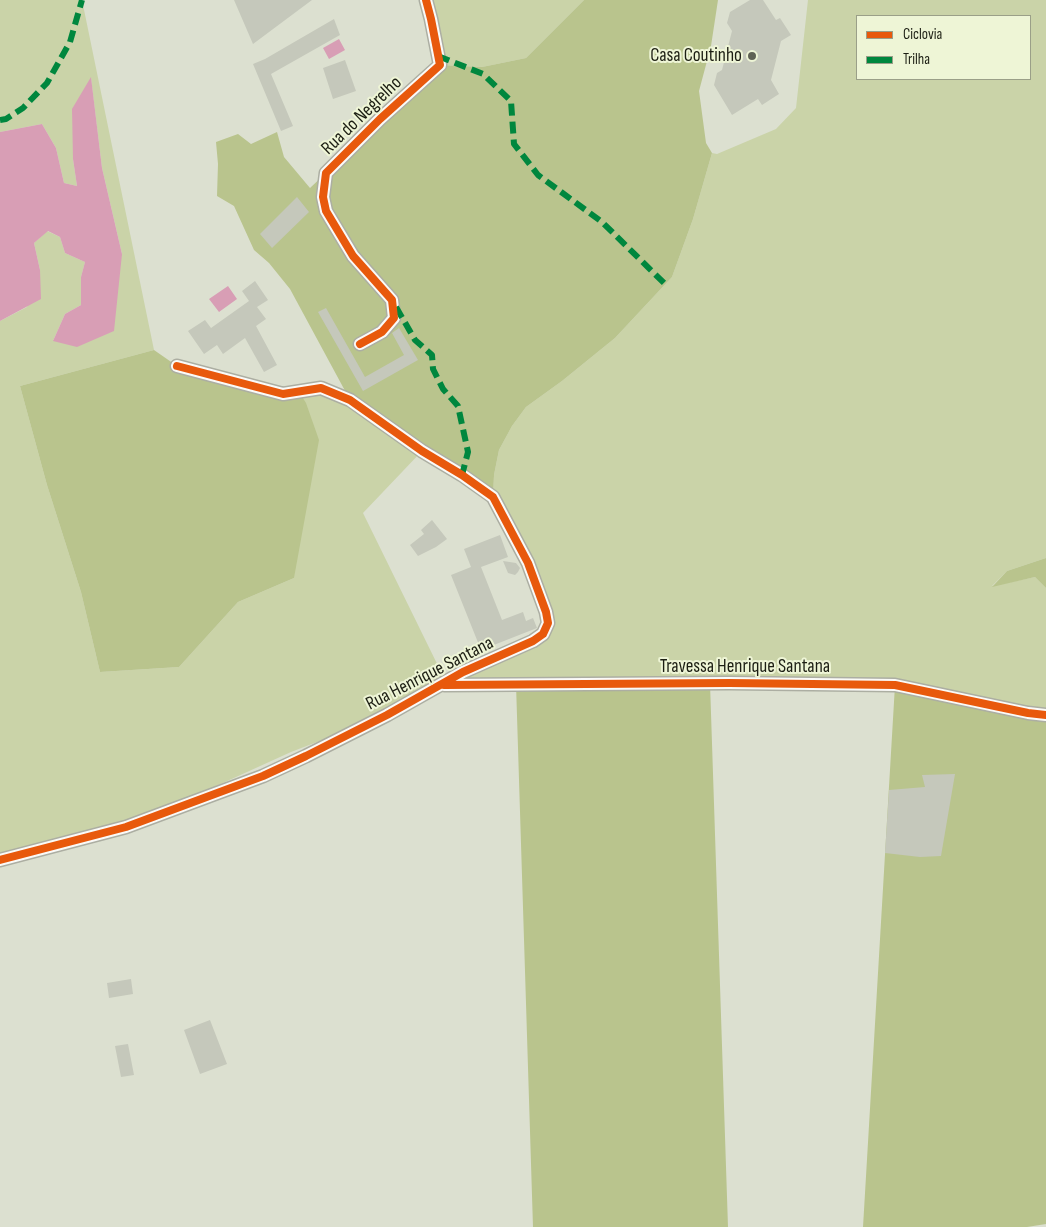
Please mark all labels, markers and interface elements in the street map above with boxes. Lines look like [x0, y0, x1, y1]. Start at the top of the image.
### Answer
legend [856, 15, 1031, 80]
text: Ciclovia [903, 25, 942, 44]
place label: Casa Coutinho [650, 45, 742, 67]
marker: Casa Coutinho [746, 50, 758, 62]
text: Trilha [903, 50, 930, 69]
street label: Rua do Negrelho [317, 72, 407, 160]
street label: Rua Henrique Santana [362, 632, 498, 716]
street label: Travessa Henrique Santana [660, 656, 830, 678]

